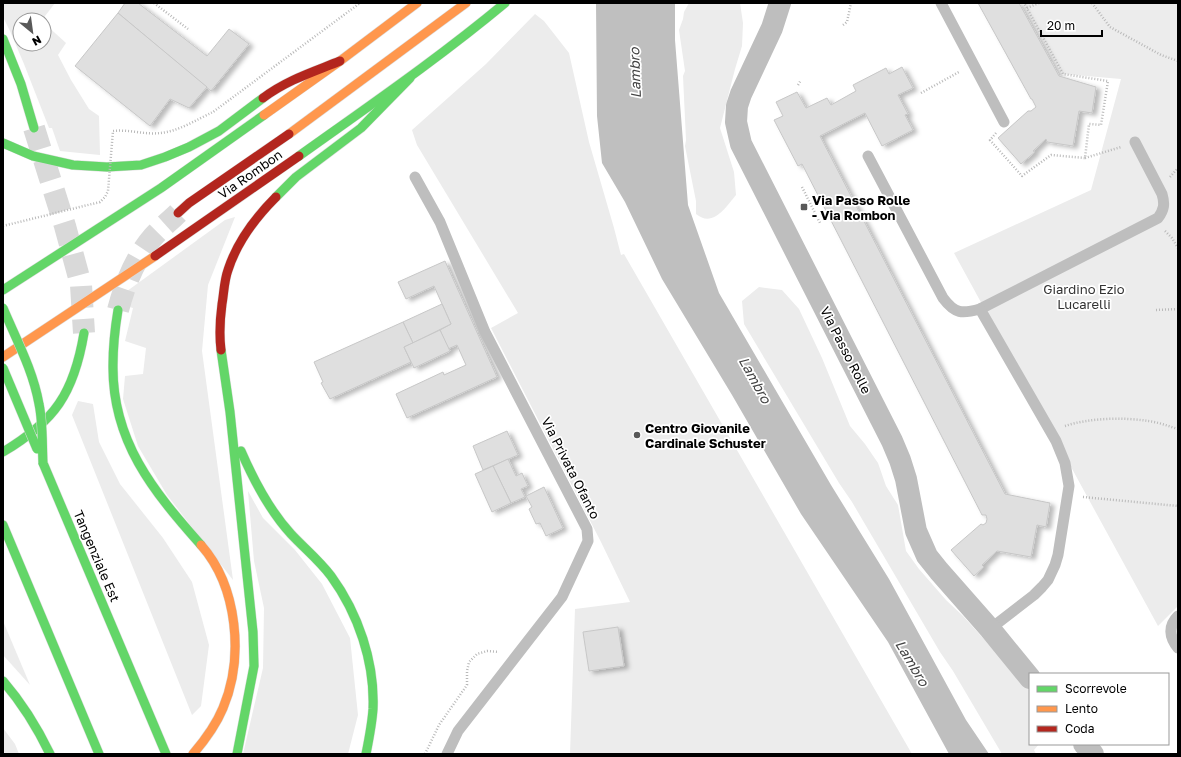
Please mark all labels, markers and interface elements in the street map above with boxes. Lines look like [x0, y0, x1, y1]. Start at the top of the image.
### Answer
north arrow [12, 12, 52, 52]
scale bar [1041, 12, 1102, 38]
text: 20 m [1047, 18, 1075, 33]
text: N [30, 33, 44, 49]
water label: Lambro [625, 46, 644, 99]
street label: Via Rombon [215, 146, 285, 202]
place label: Via Passo Rolle - Via Rombon [812, 192, 911, 223]
marker: Via Passo Rolle - Via Rombon [799, 202, 809, 212]
park label: Giardino Ezio Lucarelli [1043, 281, 1125, 312]
street label: Via Passo Rolle [817, 304, 875, 396]
water label: Lambro [736, 353, 776, 407]
street label: Via Privata Ofanto [538, 414, 604, 522]
place label: Centro Giovanile Cardinale Schuster [645, 420, 766, 451]
marker: Centro Giovanile Cardinale Schuster [632, 430, 642, 440]
street label: Tangenziale Est [70, 508, 124, 604]
water label: Lambro [892, 637, 934, 690]
legend [1029, 673, 1169, 745]
text: Scorrevole [1065, 681, 1127, 696]
text: Lento [1065, 701, 1098, 716]
text: Coda [1065, 721, 1095, 736]

